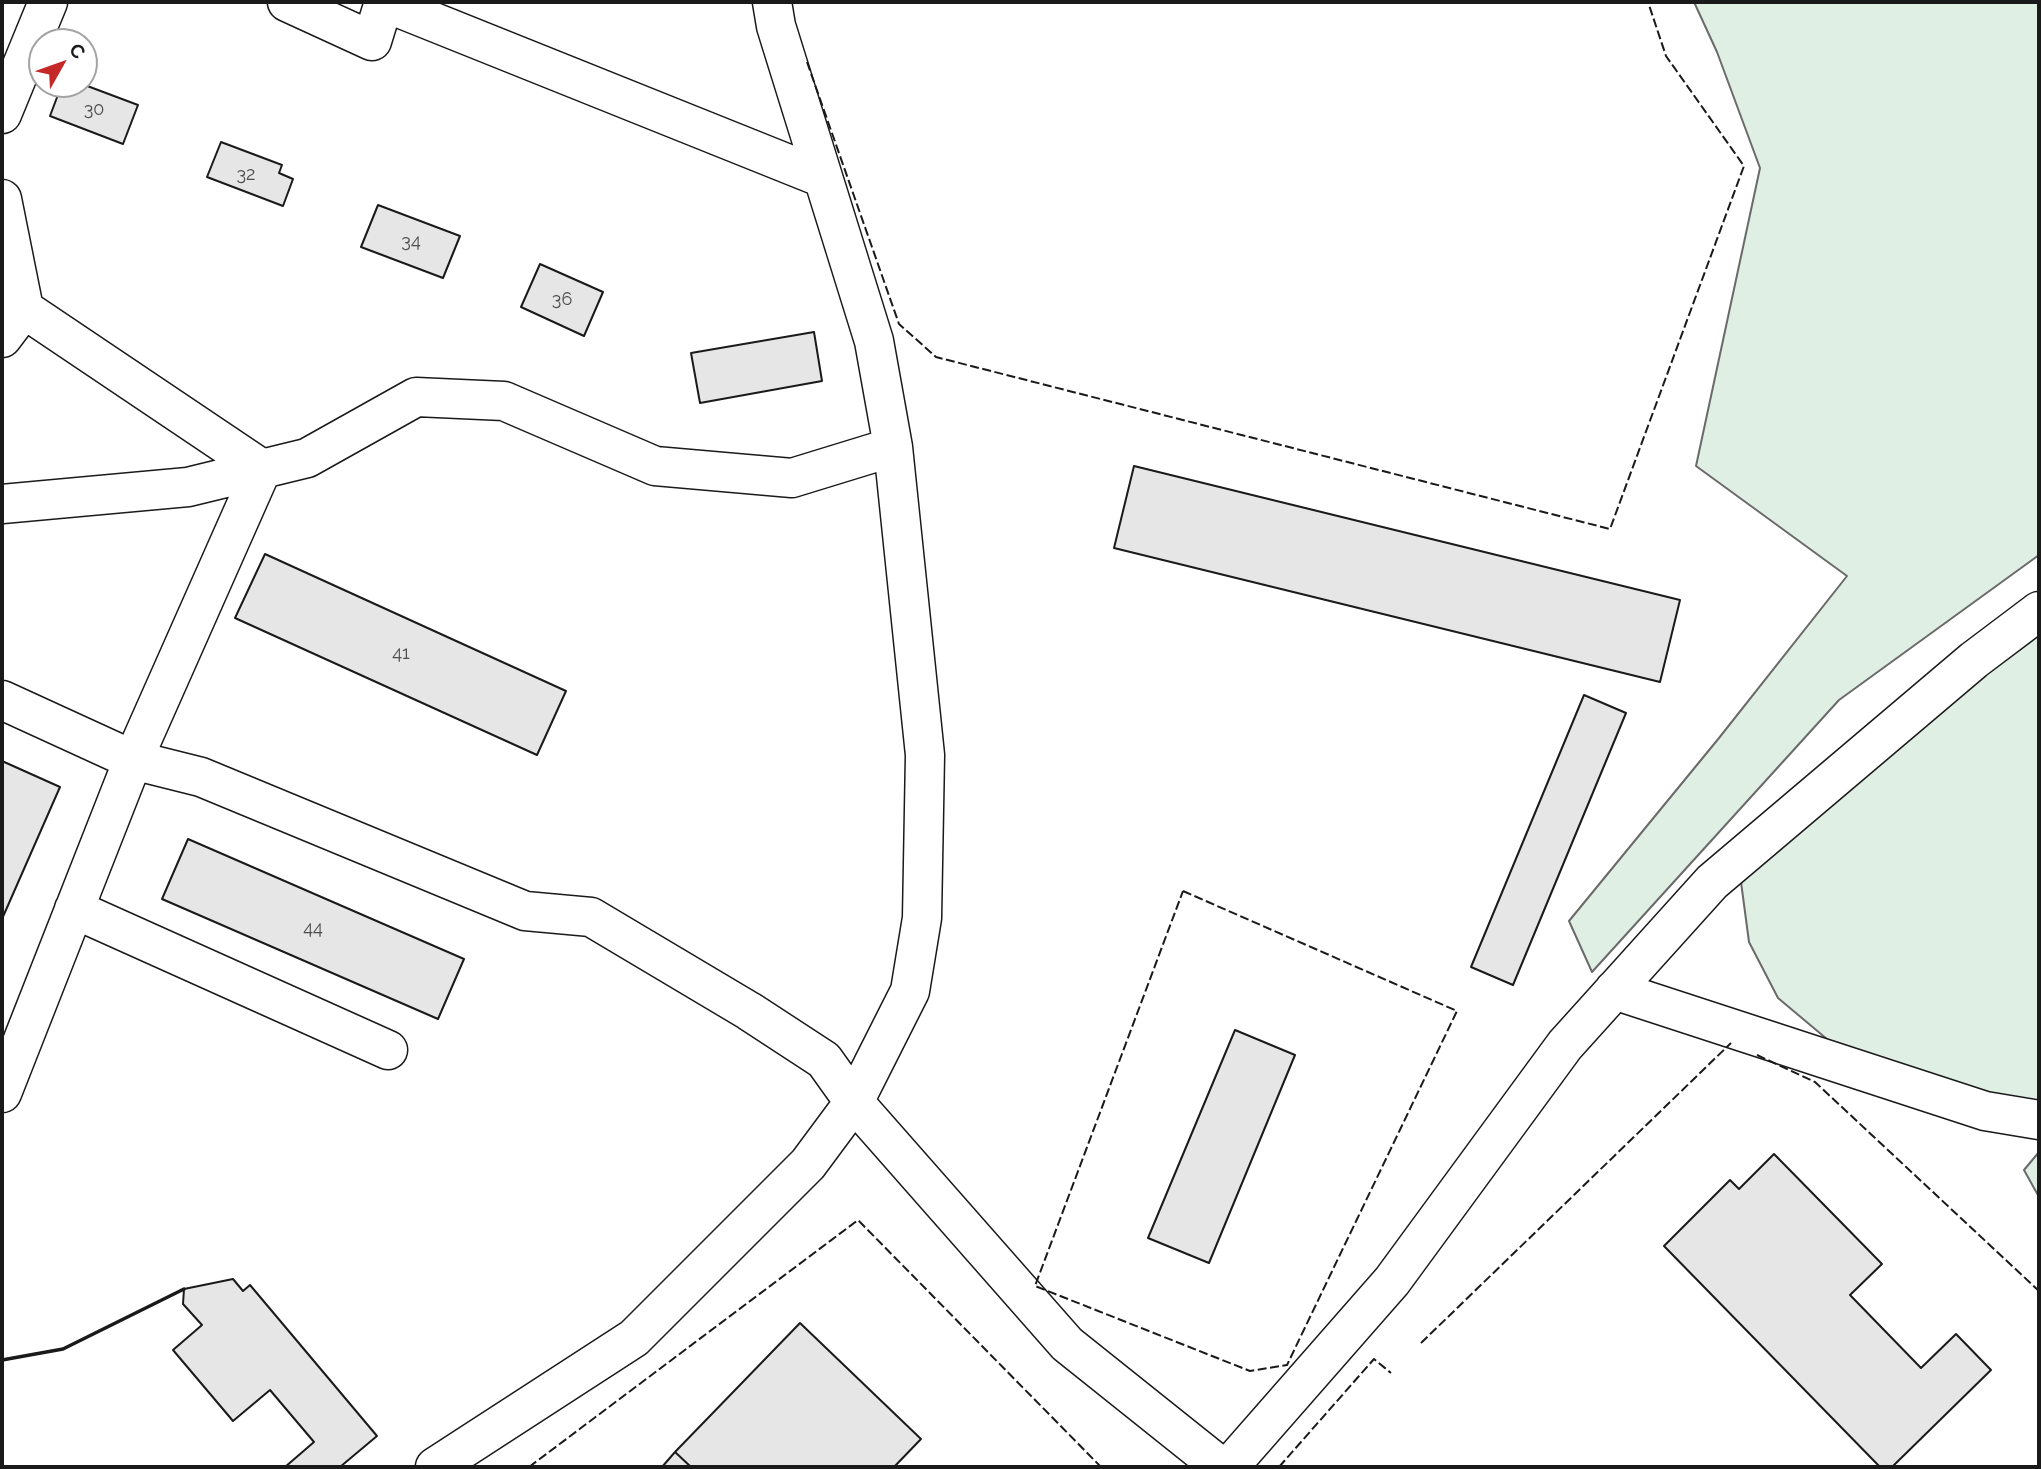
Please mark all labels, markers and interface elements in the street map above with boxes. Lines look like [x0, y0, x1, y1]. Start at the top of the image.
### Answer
north arrow [28, 28, 98, 98]
text: С [65, 39, 90, 63]
house number: 30 [84, 99, 104, 121]
house number: 32 [237, 164, 255, 186]
house number: 34 [401, 231, 421, 253]
house number: 36 [552, 289, 572, 311]
house number: 41 [392, 643, 410, 665]
house number: 44 [303, 918, 323, 940]

